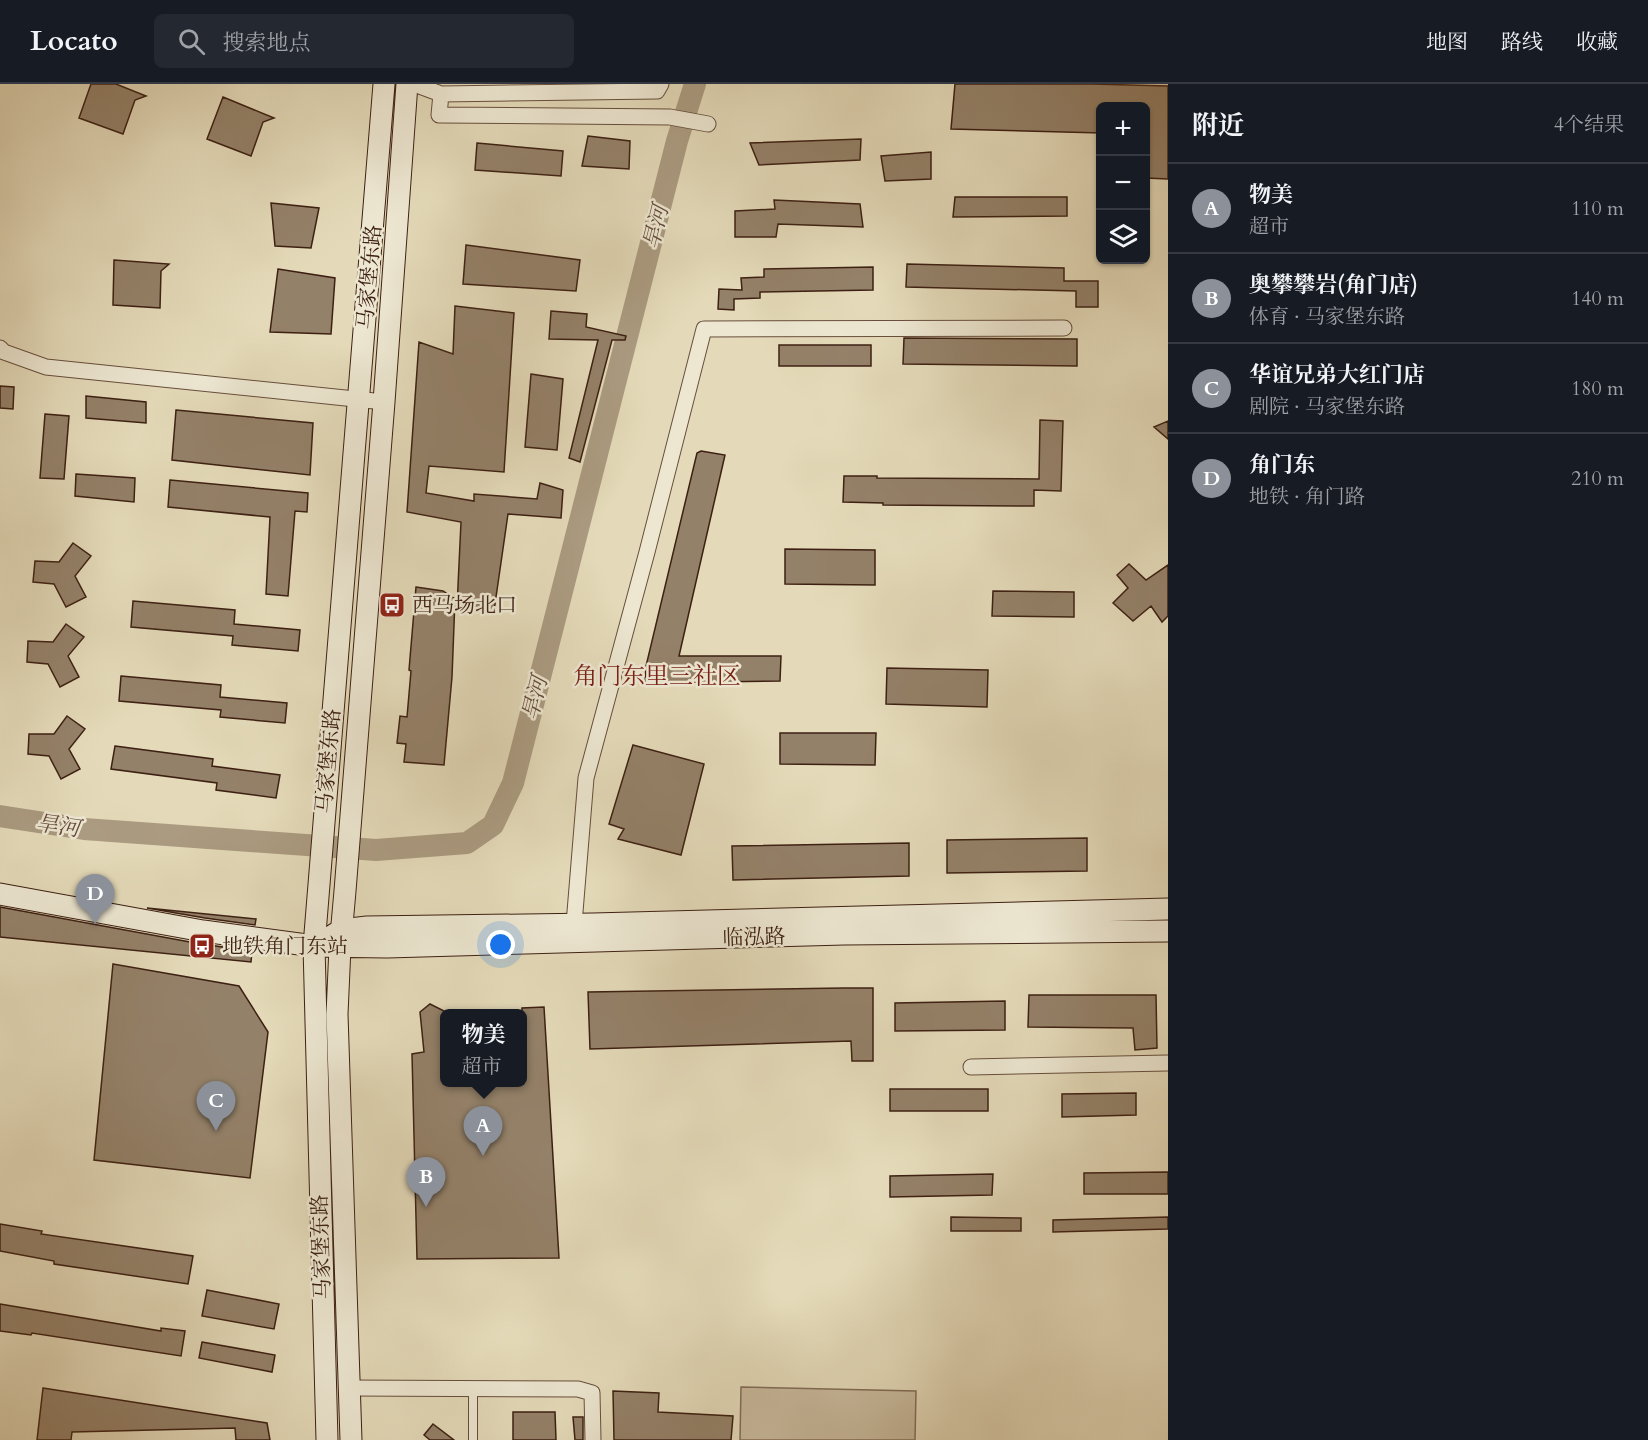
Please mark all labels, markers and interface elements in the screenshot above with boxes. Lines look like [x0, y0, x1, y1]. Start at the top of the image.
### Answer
search box [154, 14, 574, 68]
text: Locato [30, 22, 118, 60]
icon: search [175, 25, 208, 58]
text: 搜索地点 [223, 28, 311, 58]
text: 地图 [1426, 28, 1468, 57]
text: 路线 [1501, 28, 1543, 57]
text: 收藏 [1576, 28, 1618, 57]
map controls [1096, 102, 1150, 264]
button: + [1096, 102, 1150, 156]
text: 附近 [1192, 108, 1244, 143]
text: 4个结果 [1554, 111, 1624, 138]
button: − [1096, 156, 1150, 210]
text: 物美 [1249, 180, 1293, 210]
text: A [1204, 195, 1219, 222]
text: 110 m [1571, 195, 1624, 222]
water label: 旱河 [636, 198, 677, 252]
button: layers [1096, 210, 1150, 264]
text: 超市 [1249, 213, 1289, 240]
street label: 马家堡东路 [350, 223, 389, 331]
text: 奥攀攀岩(角门店) [1249, 270, 1418, 300]
text: B [1204, 285, 1219, 312]
text: 140 m [1571, 285, 1624, 312]
text: 体育 · 马家堡东路 [1249, 303, 1405, 330]
text: 华谊兄弟大红门店 [1249, 360, 1425, 390]
text: C [1204, 375, 1219, 402]
text: 180 m [1571, 375, 1624, 402]
text: 剧院 · 马家堡东路 [1249, 393, 1405, 420]
text: 角门东 [1249, 450, 1315, 480]
text: D [1203, 465, 1220, 492]
text: 210 m [1571, 465, 1624, 492]
text: 地铁 · 角门路 [1249, 483, 1365, 510]
bus stop icon: 西马场北口 [377, 590, 407, 620]
place label: 西马场北口 [412, 591, 517, 620]
district label: 角门东里三社区 [573, 660, 741, 693]
water label: 旱河 [515, 669, 556, 723]
street label: 马家堡东路 [309, 707, 348, 815]
water label: 旱河 [34, 808, 86, 844]
pin: D [76, 874, 115, 924]
street label: 临泓路 [722, 922, 786, 953]
your location [486, 930, 515, 959]
bus stop icon: 地铁角门东站 [187, 931, 217, 961]
place label: 地铁角门东站 [222, 932, 348, 961]
popup [440, 1009, 527, 1087]
text: 物美 [461, 1020, 506, 1050]
text: 超市 [461, 1053, 501, 1080]
pin: C [196, 1082, 236, 1131]
pin: A [464, 1106, 502, 1156]
pin: B [406, 1158, 446, 1207]
street label: 马家堡东路 [305, 1194, 338, 1300]

